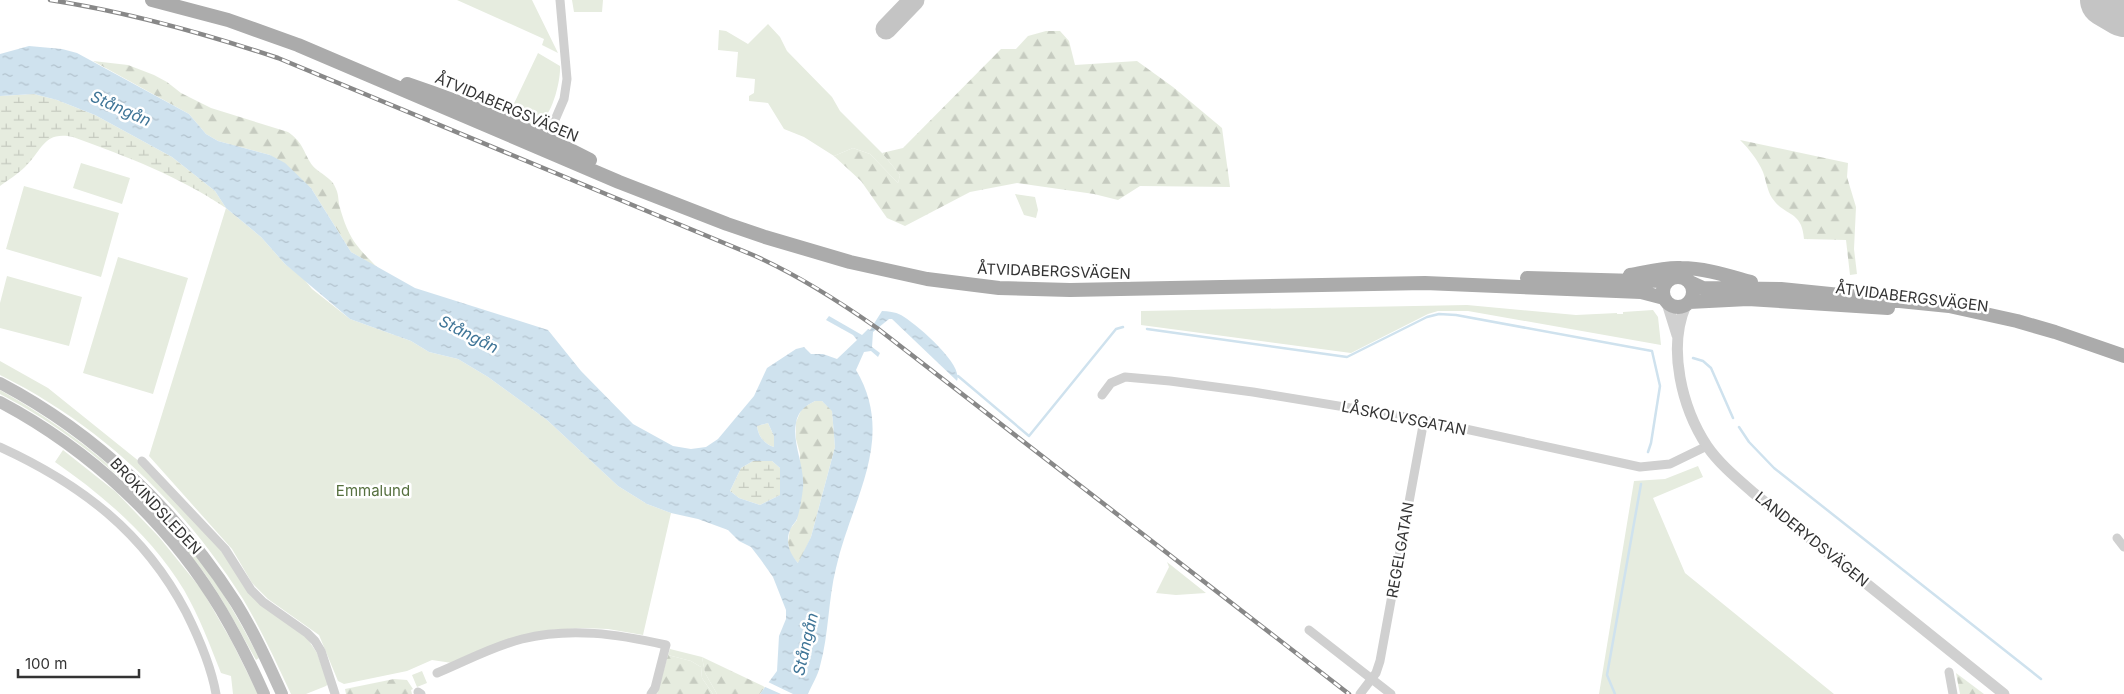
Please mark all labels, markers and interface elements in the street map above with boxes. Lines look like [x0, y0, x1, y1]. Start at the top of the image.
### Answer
street label: ÅTVIDABERGSVÄGEN [433, 68, 581, 146]
water label: Stångån [88, 86, 154, 130]
street label: ÅTVIDABERGSVÄGEN [977, 259, 1131, 283]
street label: ÅTVIDABERGSVÄGEN [1835, 278, 1989, 316]
water label: Stångån [436, 311, 502, 357]
street label: LÅSKOLVSGATAN [1340, 397, 1468, 439]
street label: BROKINDSLEDEN [106, 454, 206, 558]
park label: Emmalund [336, 481, 410, 500]
street label: LANDERYDSVÄGEN [1751, 487, 1873, 591]
street label: REGELGATAN [1382, 501, 1418, 599]
water label: Stångån [788, 611, 822, 677]
scale bar [18, 646, 139, 678]
text: 100 m [25, 654, 67, 673]

